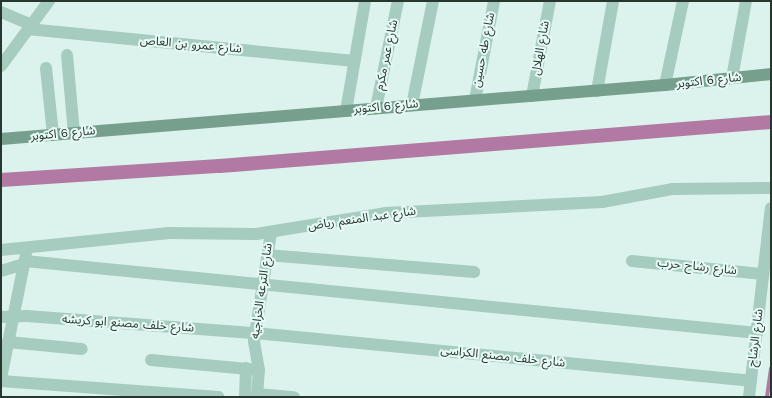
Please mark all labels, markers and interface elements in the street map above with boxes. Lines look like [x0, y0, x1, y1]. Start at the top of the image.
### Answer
street label: شارع طه حسين [470, 11, 498, 89]
street label: شارع عمر مكرم [372, 18, 402, 92]
street label: شارع الهلال [529, 20, 553, 76]
street label: شارع عمرو بن العاص [140, 33, 242, 57]
street label: شارع 6 اكتوبر [676, 70, 742, 92]
street label: شارع 6 اكتوبر [353, 97, 419, 117]
street label: شارع 6 اكتوبر [30, 124, 96, 144]
street label: شارع عبد المنعم رياض [307, 204, 417, 234]
street label: شارع الترعه الخراجيه [248, 242, 276, 340]
street label: شارع رشاح حرب [657, 256, 737, 278]
street label: شارع الرشاح [745, 308, 767, 368]
street label: شارع خلف مصنع ابو كريشه [61, 312, 195, 336]
street label: شارع خلف مصنع الكراسى [440, 343, 566, 371]

